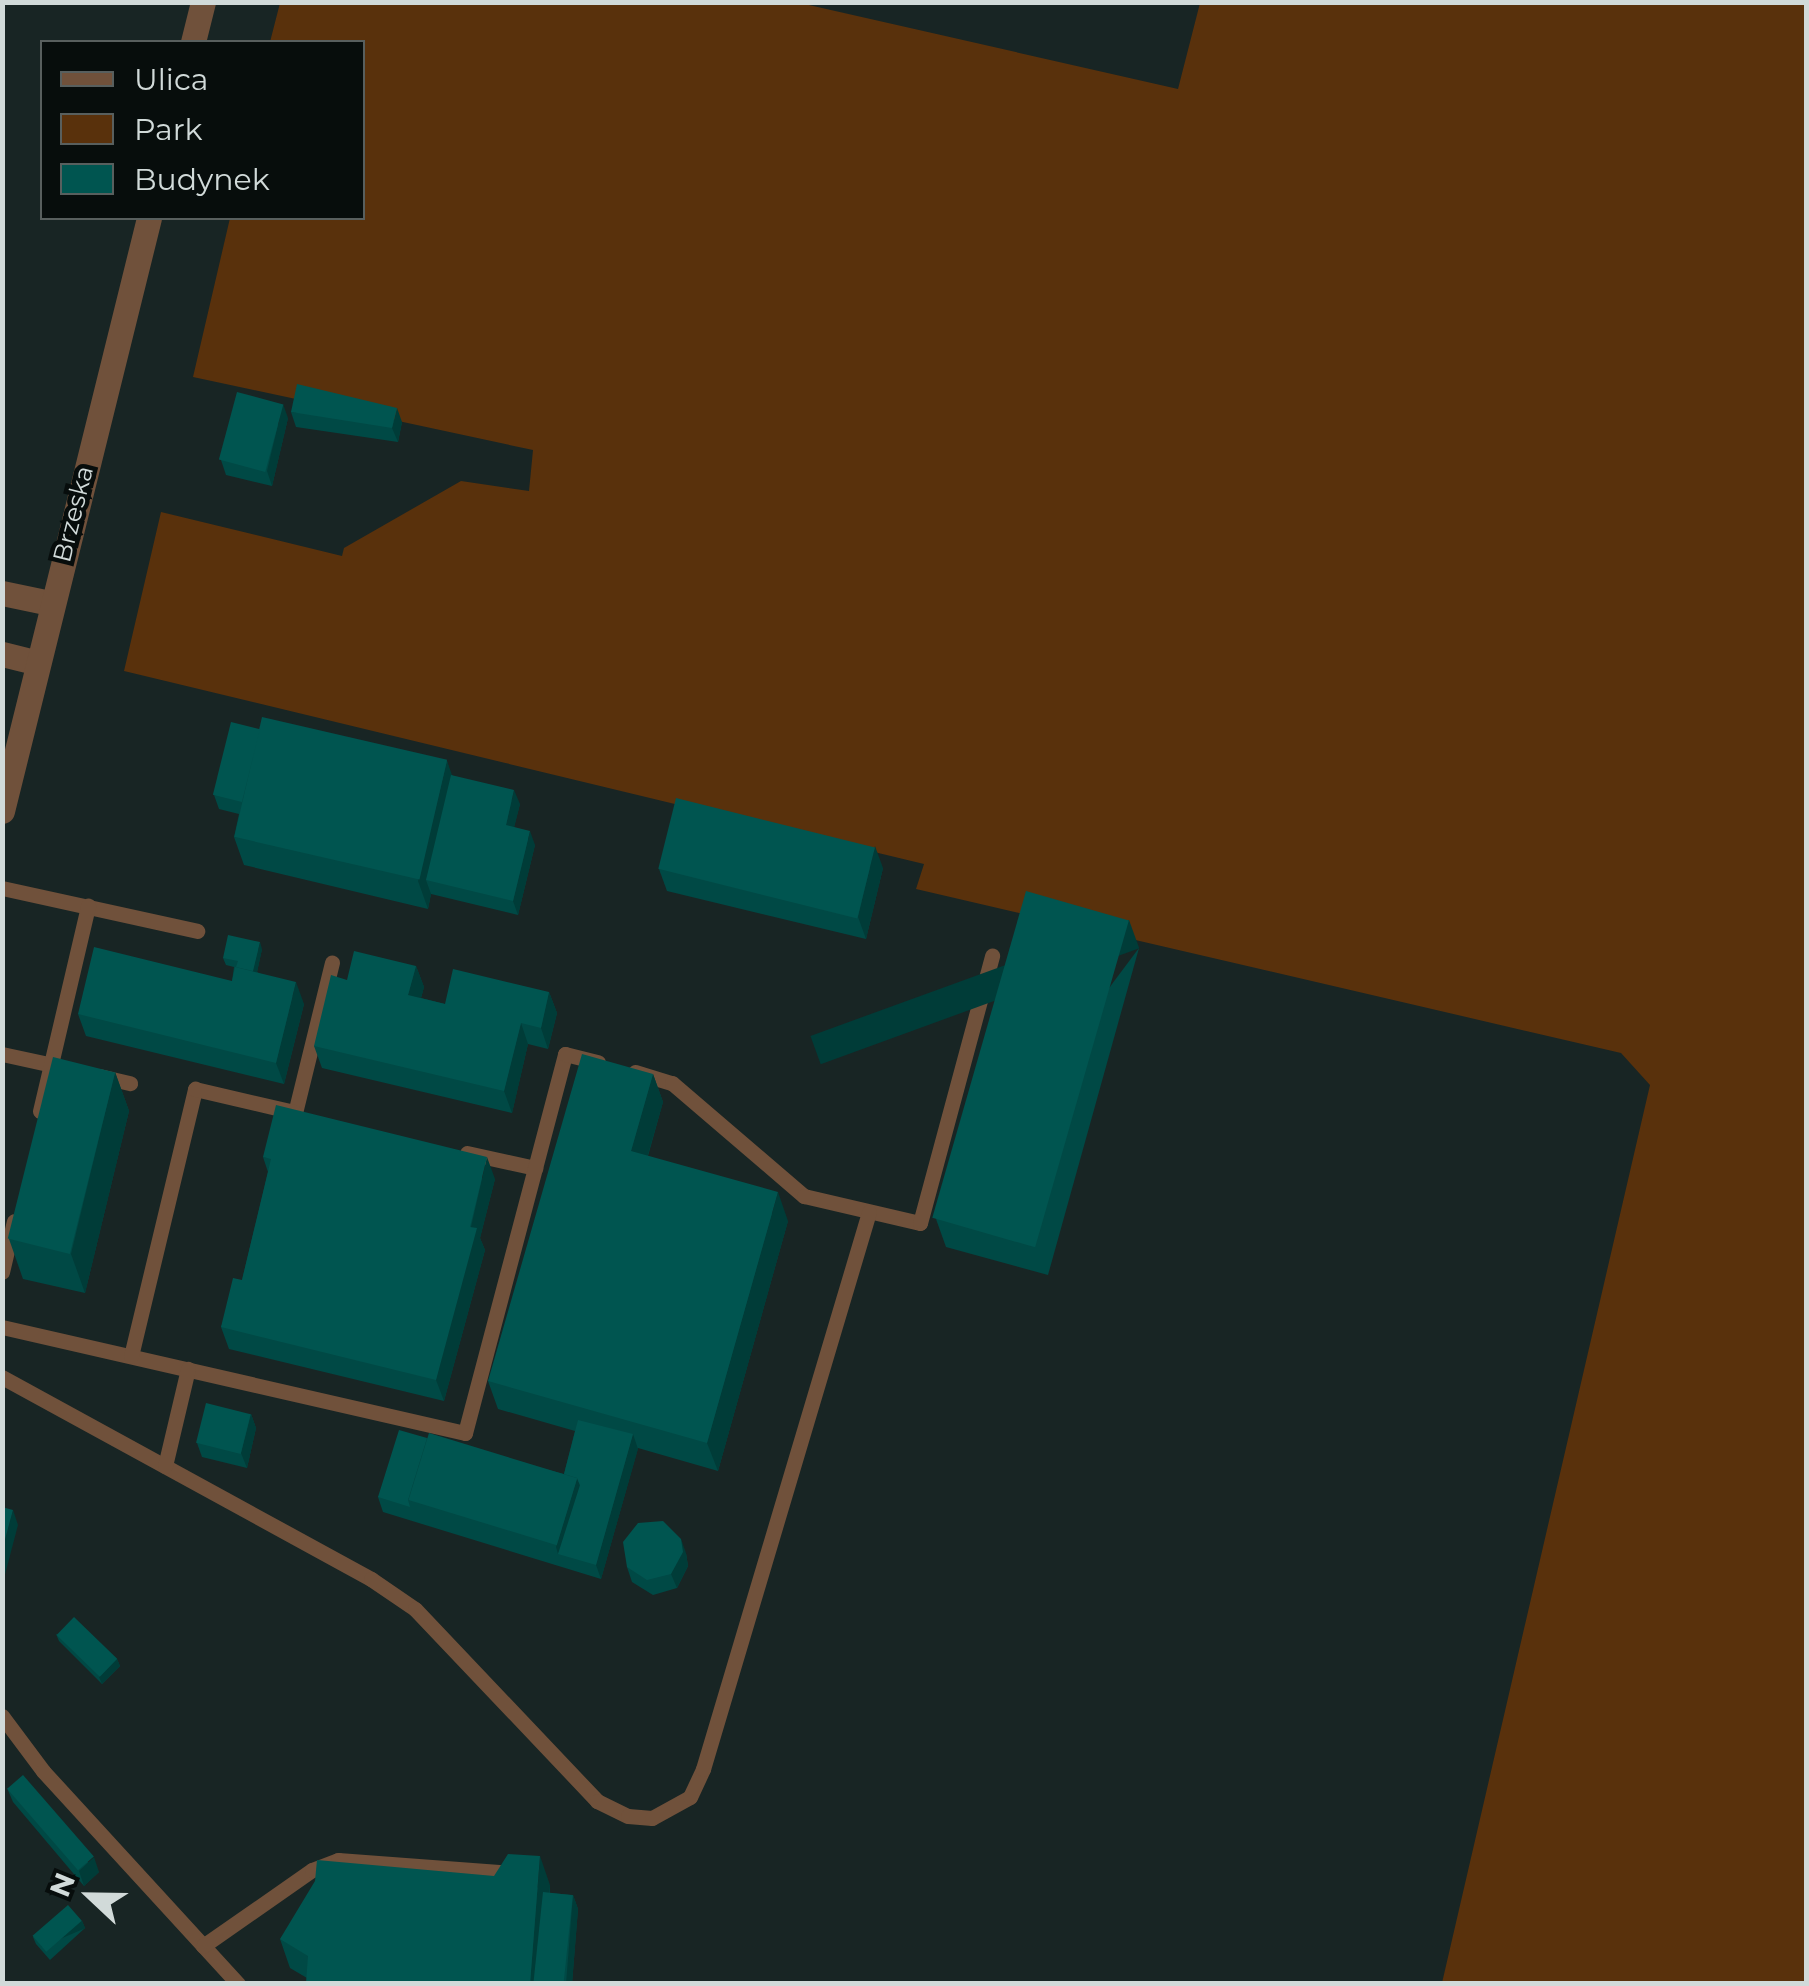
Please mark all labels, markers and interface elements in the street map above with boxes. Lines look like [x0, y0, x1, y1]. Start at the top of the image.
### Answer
legend [40, 40, 365, 220]
text: Ulica [134, 61, 209, 98]
text: Park [134, 111, 203, 148]
text: Budynek [134, 161, 270, 198]
street label: Brzeska [47, 463, 99, 565]
north arrow [40, 1846, 140, 1946]
text: N [42, 1868, 82, 1902]

